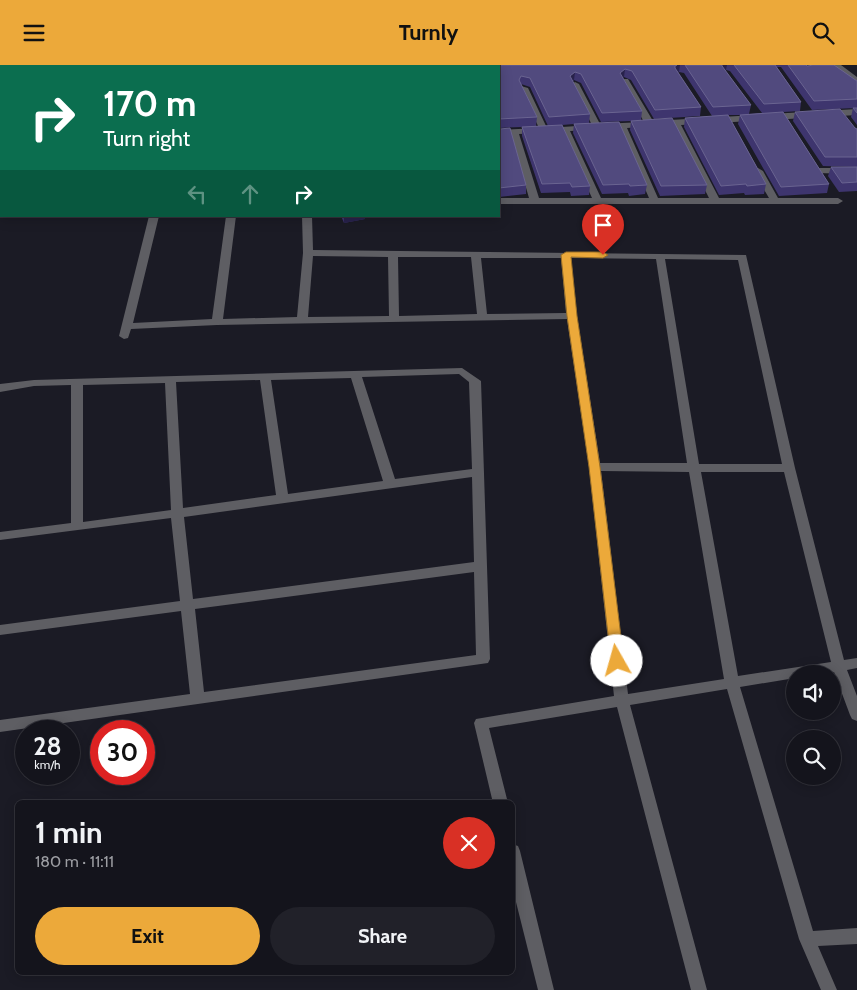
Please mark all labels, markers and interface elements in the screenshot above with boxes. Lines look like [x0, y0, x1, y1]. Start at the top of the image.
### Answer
icon: menu [20, 19, 48, 47]
text: Turnly [399, 19, 458, 46]
icon: search [809, 19, 837, 47]
text: 170 m [103, 82, 196, 125]
icon: right [20, 85, 85, 150]
text: Turn right [103, 125, 190, 152]
icon: left [183, 180, 211, 208]
icon: ahead [236, 180, 264, 208]
icon: right [289, 180, 317, 208]
pin [582, 204, 624, 255]
icon: arrive [589, 211, 617, 239]
position arrow [590, 634, 642, 686]
map controls [786, 665, 841, 785]
button: sound [786, 665, 841, 720]
speed limit sign: 30 [90, 720, 155, 785]
button: search [786, 730, 841, 785]
text: 28 [33, 731, 62, 761]
text: km/h [34, 757, 61, 772]
text: 1 min [35, 814, 103, 851]
button: close [443, 817, 495, 869]
text: 180 m · 11:11 [35, 852, 114, 871]
button: Exit [35, 907, 260, 965]
button: Share [270, 907, 495, 965]

